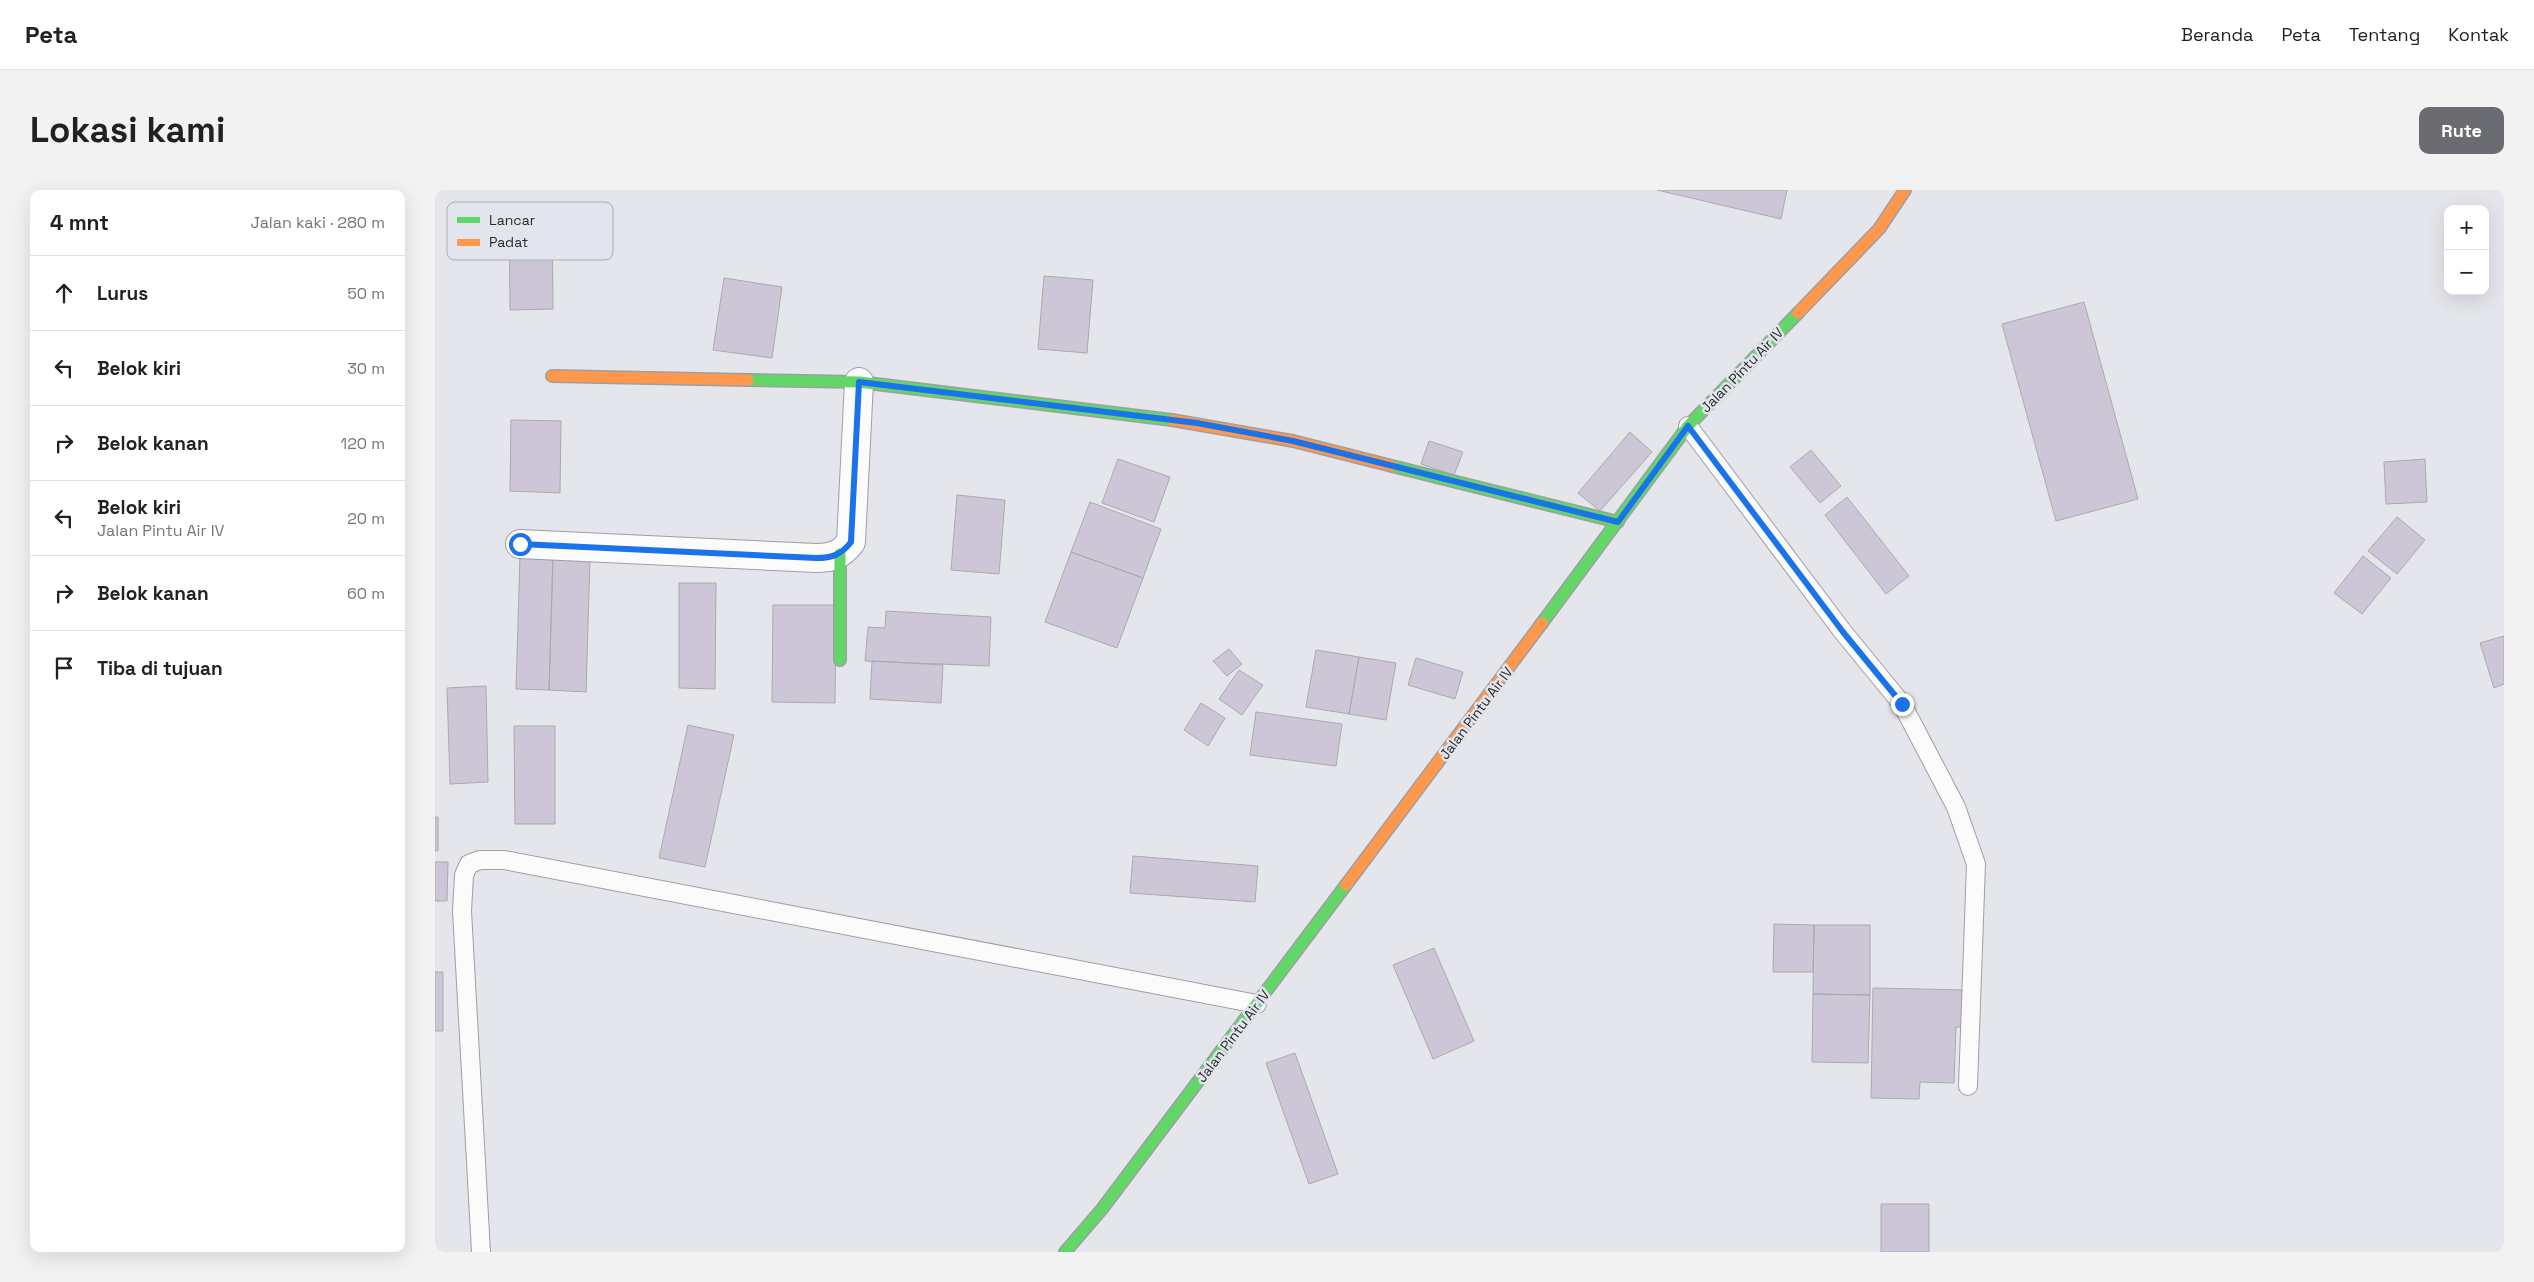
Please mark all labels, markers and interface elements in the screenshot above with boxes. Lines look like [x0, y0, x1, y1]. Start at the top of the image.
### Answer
text: Peta [25, 19, 78, 50]
text: Beranda [2181, 23, 2253, 46]
text: Peta [2281, 23, 2321, 46]
text: Tentang [2349, 23, 2420, 46]
text: Kontak [2448, 23, 2509, 46]
button: Rute [2419, 107, 2504, 154]
text: Lokasi kami [30, 108, 225, 152]
legend [447, 202, 613, 260]
map controls [2444, 205, 2489, 295]
button: + [2444, 205, 2489, 250]
text: 4 mnt [50, 209, 109, 236]
text: Lancar [489, 211, 535, 229]
text: Jalan kaki · 280 m [251, 212, 385, 233]
text: Padat [489, 233, 528, 251]
button: − [2444, 250, 2489, 295]
icon: ahead [50, 279, 78, 307]
text: Lurus [97, 281, 148, 306]
text: 50 m [347, 283, 385, 304]
street label: Jalan Pintu Air IV [1697, 323, 1787, 416]
icon: left [50, 354, 78, 382]
text: Belok kiri [97, 356, 181, 381]
text: 30 m [347, 358, 385, 379]
icon: right [50, 429, 78, 457]
text: Belok kanan [97, 431, 209, 456]
text: 120 m [341, 433, 385, 454]
text: Belok kiri [97, 495, 181, 520]
icon: left [50, 504, 78, 532]
text: 20 m [347, 508, 385, 529]
text: Jalan Pintu Air IV [97, 520, 224, 541]
route start [509, 533, 532, 556]
icon: right [50, 579, 78, 607]
text: Belok kanan [97, 581, 209, 606]
text: 60 m [347, 583, 385, 604]
icon: arrive [50, 654, 78, 682]
text: Tiba di tujuan [97, 656, 223, 681]
street label: Jalan Pintu Air IV [1435, 663, 1517, 763]
route end [1891, 693, 1914, 716]
street label: Jalan Pintu Air IV [1192, 986, 1274, 1086]

